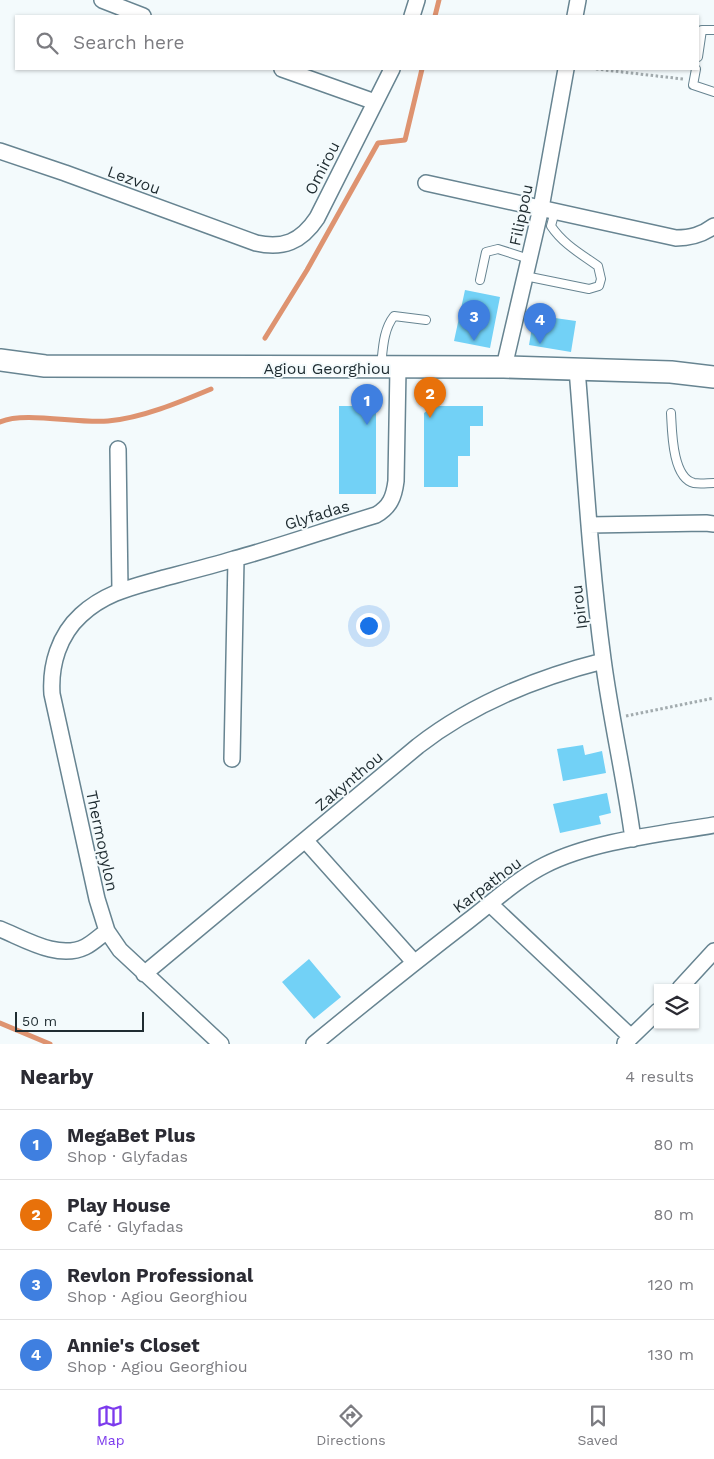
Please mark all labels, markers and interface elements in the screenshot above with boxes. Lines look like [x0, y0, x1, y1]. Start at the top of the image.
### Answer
search box [15, 15, 699, 70]
icon: search [33, 29, 61, 57]
text: Search here [73, 31, 184, 54]
street label: Omirou [301, 138, 343, 198]
street label: Lezvou [105, 162, 163, 198]
street label: Filippou [505, 182, 537, 248]
pin: 3 [458, 300, 490, 341]
pin: 4 [524, 303, 556, 344]
street label: Agiou Georghiou [264, 359, 390, 378]
pin: 2 [414, 377, 446, 418]
pin: 1 [351, 384, 383, 425]
street label: Glyfadas [282, 496, 352, 534]
street label: Ipirou [567, 584, 591, 630]
your location [356, 613, 382, 639]
street label: Zakynthou [311, 747, 387, 815]
street label: Thermopylon [82, 789, 122, 893]
street label: Karpathou [449, 853, 525, 917]
map controls [654, 984, 699, 1029]
button: layers [654, 984, 699, 1029]
scale bar [15, 1009, 144, 1032]
text: 50 m [22, 1013, 57, 1029]
text: Nearby [20, 1064, 93, 1089]
text: 4 results [625, 1067, 694, 1086]
text: MegaBet Plus [67, 1124, 195, 1147]
text: 1 [33, 1135, 39, 1154]
text: 80 m [653, 1135, 694, 1154]
text: Shop · Glyfadas [67, 1147, 188, 1166]
text: Play House [67, 1194, 170, 1217]
text: 2 [31, 1205, 41, 1224]
text: 80 m [653, 1205, 694, 1224]
text: Café · Glyfadas [67, 1217, 184, 1236]
text: Revlon Professional [67, 1264, 253, 1287]
text: 3 [31, 1275, 41, 1294]
text: 120 m [648, 1275, 694, 1294]
text: Shop · Agiou Georghiou [67, 1287, 248, 1306]
text: Annie's Closet [67, 1334, 200, 1357]
text: 4 [31, 1345, 41, 1364]
text: 130 m [648, 1345, 694, 1364]
text: Shop · Agiou Georghiou [67, 1357, 248, 1376]
tab: Map [96, 1402, 125, 1448]
tab: Directions [316, 1402, 386, 1448]
tab: Saved [577, 1402, 618, 1448]

